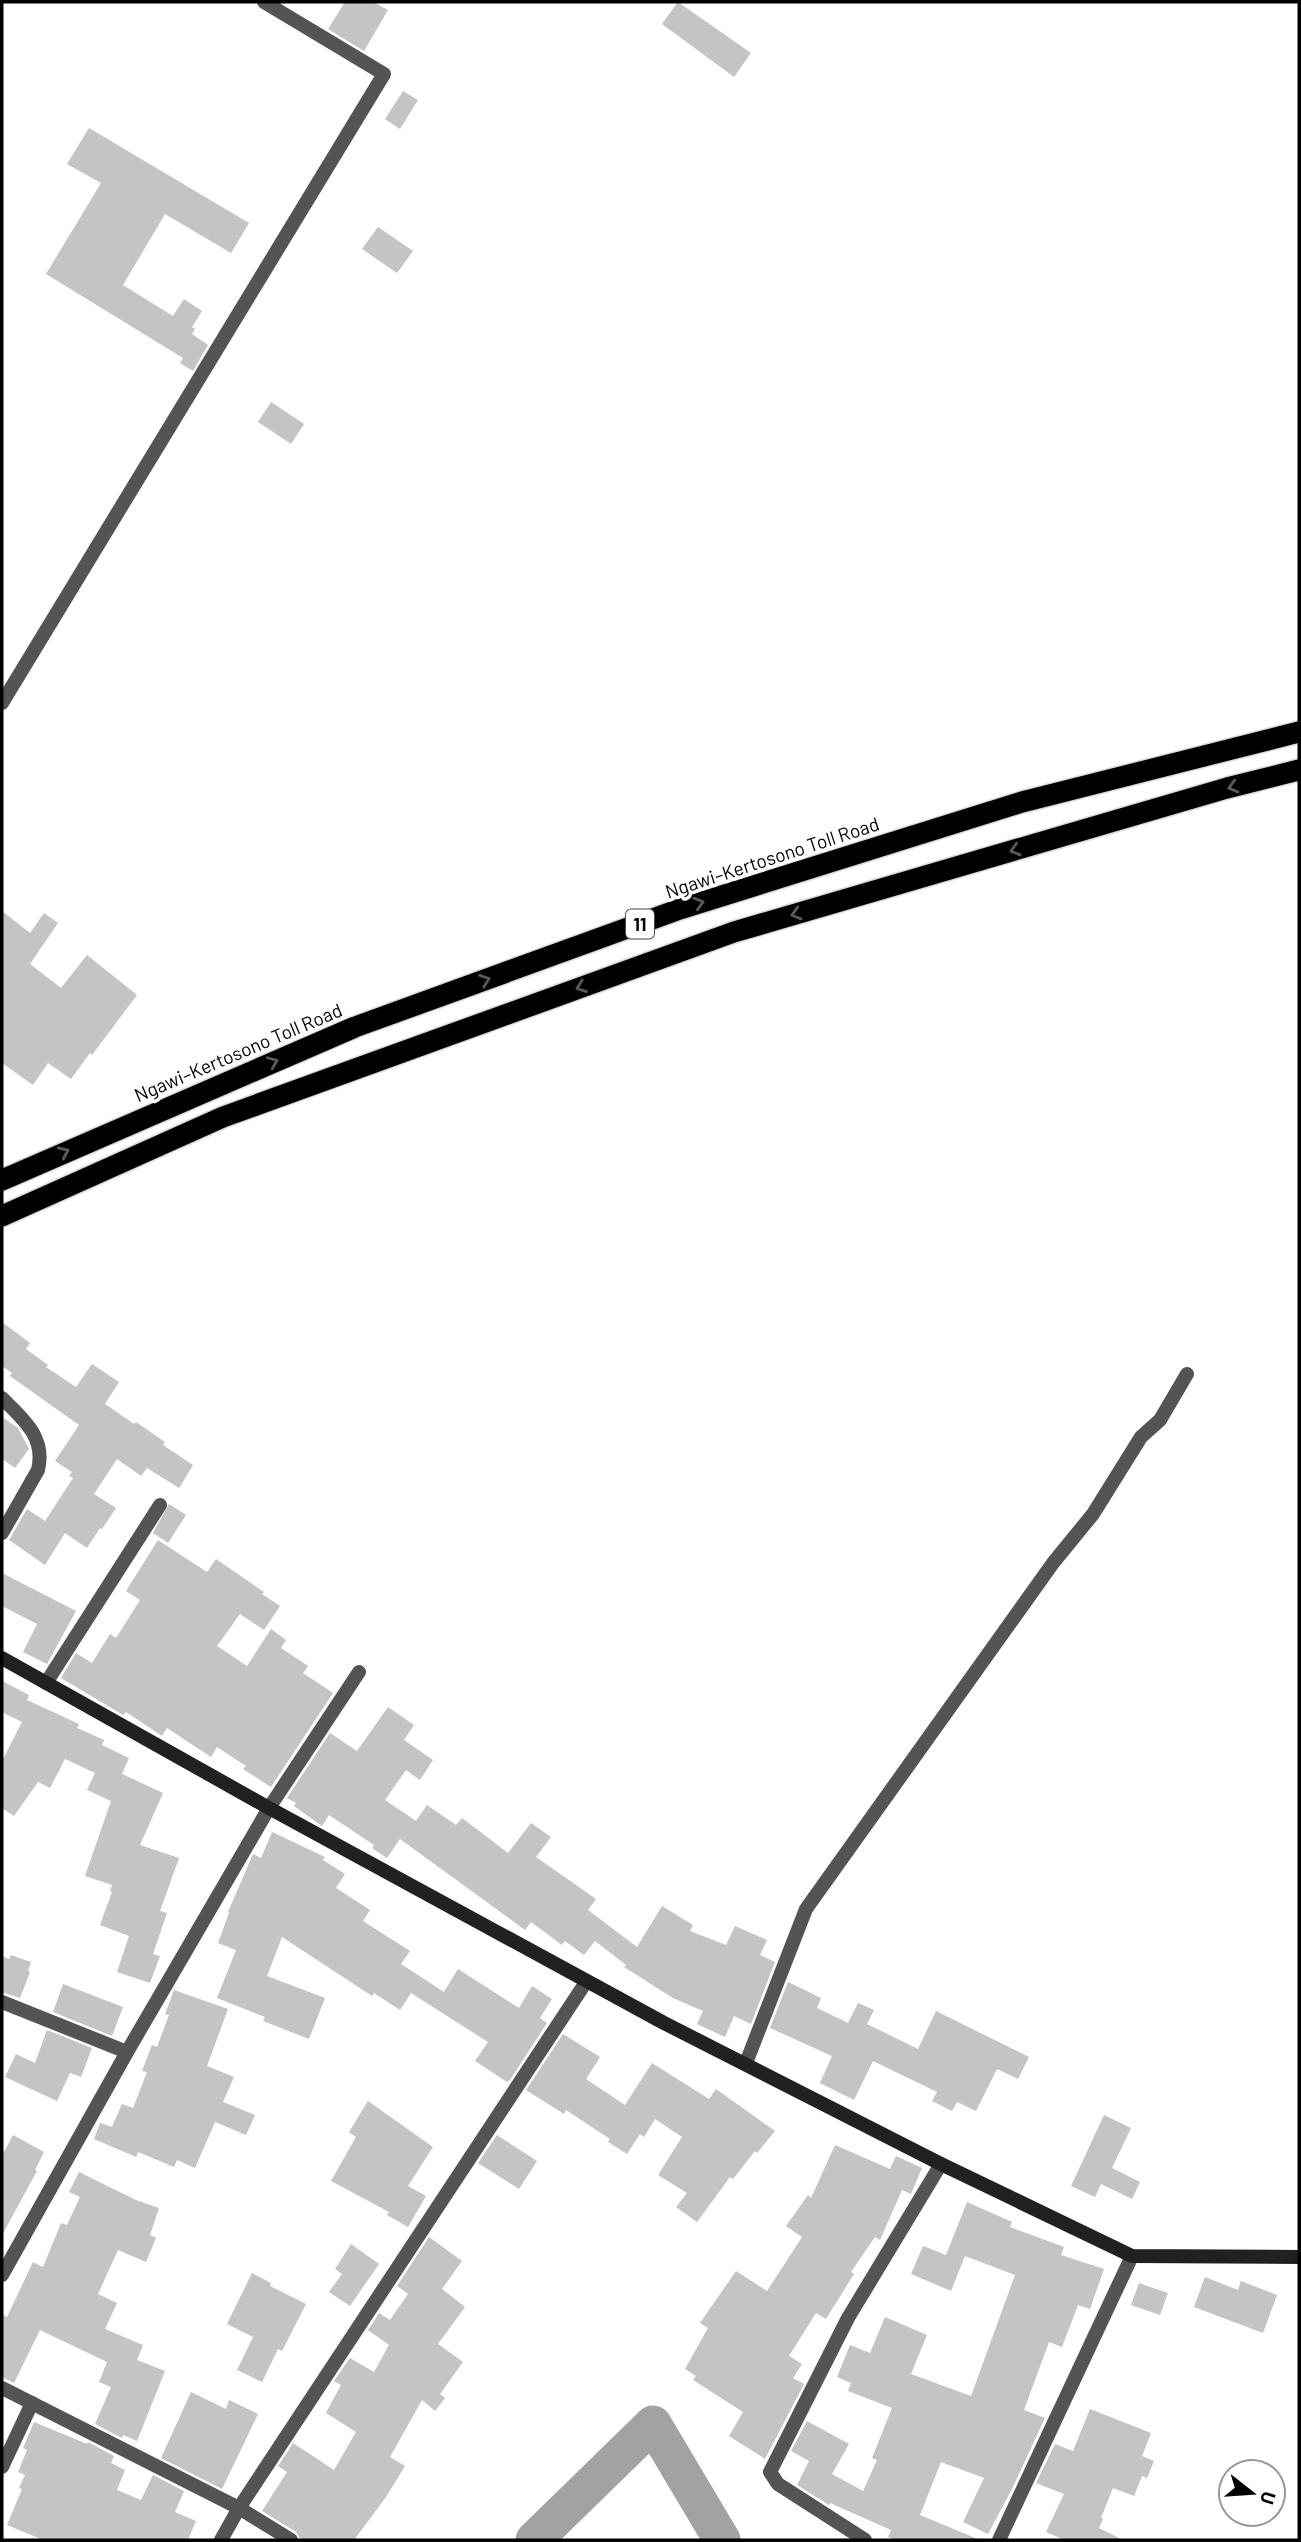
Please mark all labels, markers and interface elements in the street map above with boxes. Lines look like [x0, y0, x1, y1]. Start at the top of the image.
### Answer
one-way arrow [1227, 779, 1239, 793]
street label: Ngawi–Kertosono Toll Road [662, 812, 882, 902]
one-way arrow [1009, 842, 1021, 857]
one-way arrow [693, 897, 705, 912]
one-way arrow [790, 905, 802, 920]
road number: 11 [626, 909, 654, 939]
one-way arrow [479, 974, 491, 988]
one-way arrow [575, 979, 587, 993]
street label: Ngawi–Kertosono Toll Road [131, 998, 345, 1106]
one-way arrow [266, 1056, 278, 1070]
one-way arrow [57, 1146, 69, 1160]
north arrow [1217, 2458, 1287, 2528]
text: U [1256, 2489, 1281, 2507]

